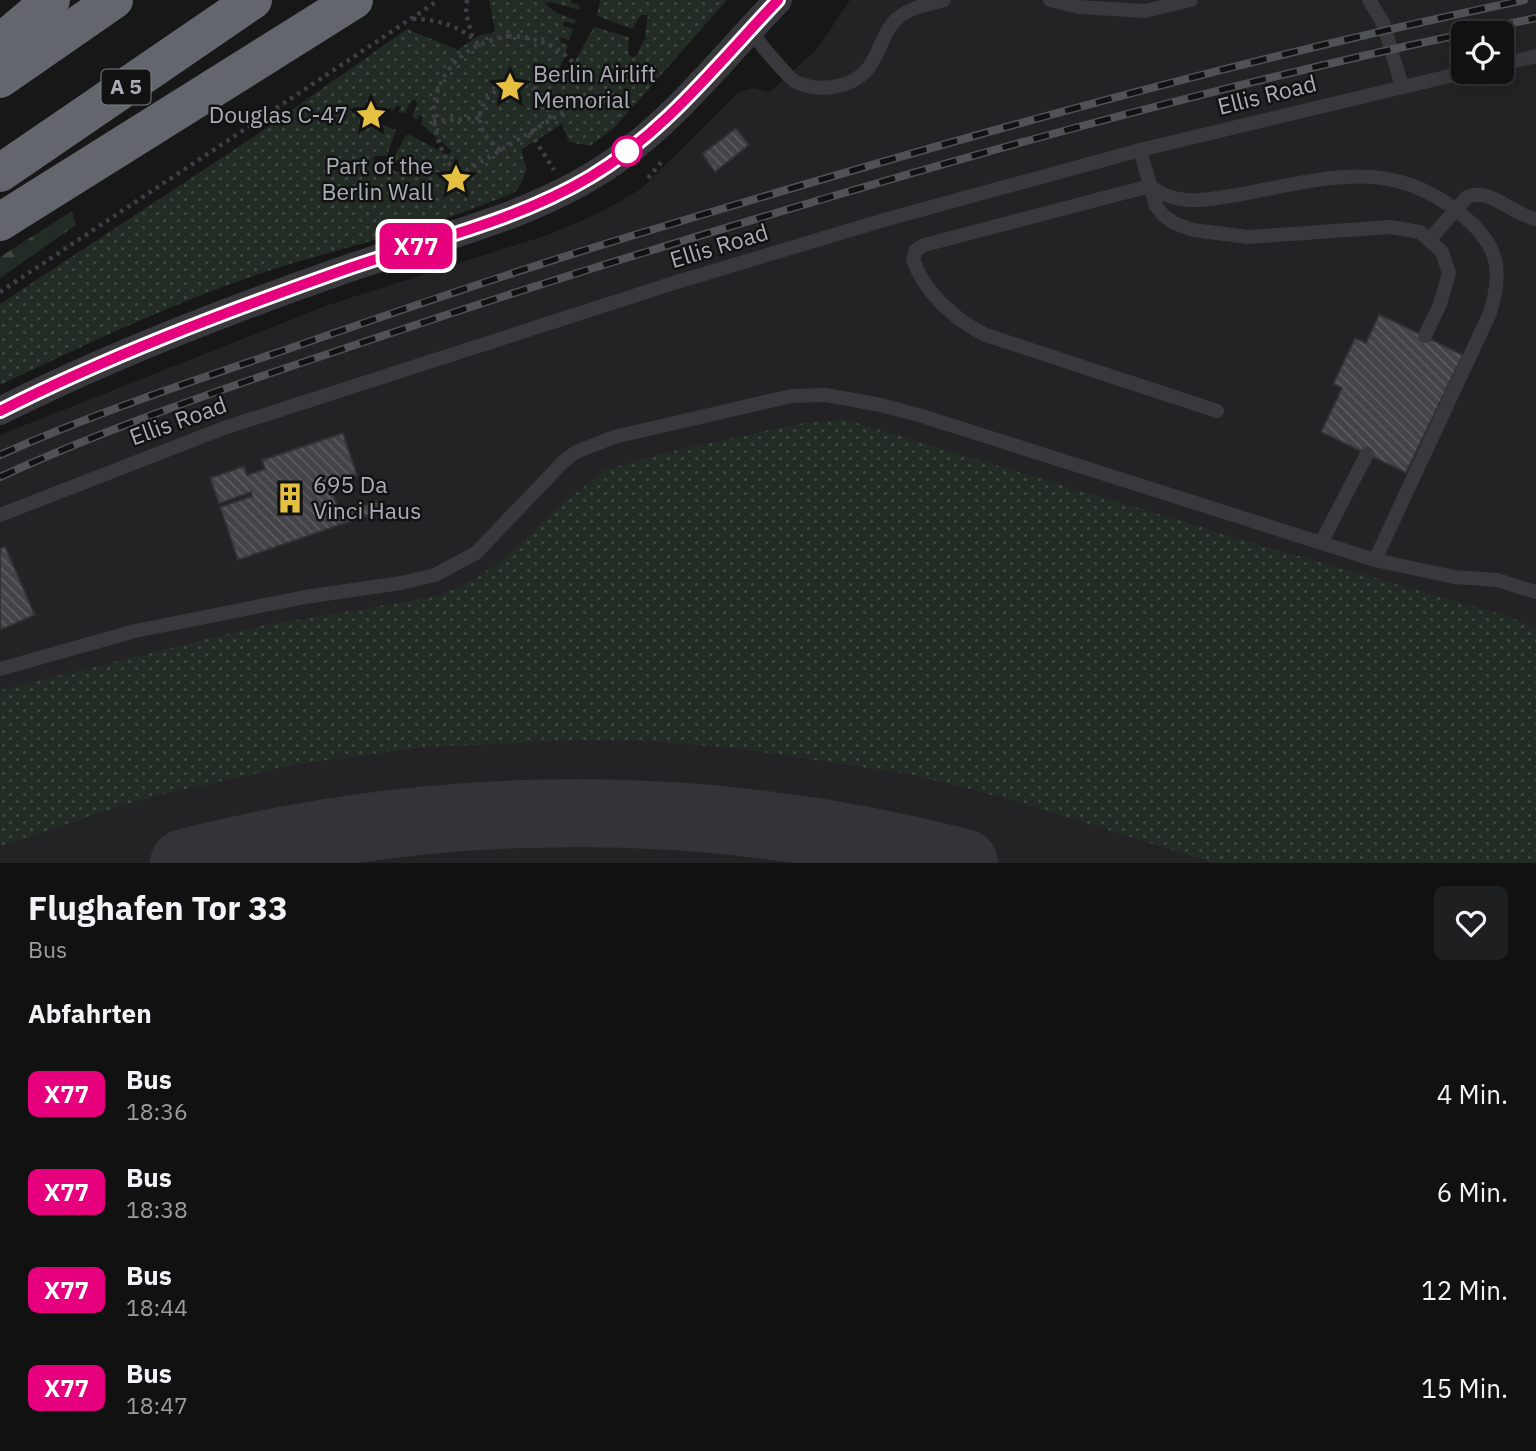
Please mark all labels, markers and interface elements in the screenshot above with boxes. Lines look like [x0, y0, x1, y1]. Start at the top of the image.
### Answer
map controls [1451, 21, 1514, 84]
button: locate [1451, 21, 1514, 84]
place label: Berlin Airlift Memorial [533, 58, 656, 114]
street label: Ellis Road [1214, 67, 1319, 121]
road number: A 5 [102, 70, 150, 104]
place icon: Berlin Airlift Memorial [493, 70, 527, 104]
place icon: Douglas C-47 [354, 98, 388, 132]
place label: Douglas C-47 [209, 99, 348, 129]
unlabelled marker [612, 136, 642, 166]
place label: Part of the Berlin Wall [321, 150, 433, 206]
place icon: Part of the Berlin Wall [439, 162, 473, 196]
street label: Ellis Road [666, 216, 771, 274]
line badge: X77 [376, 223, 456, 269]
text: X77 [394, 230, 438, 262]
street label: Ellis Road [125, 389, 230, 451]
place label: 695 Da Vinci Haus [313, 469, 421, 525]
building icon: 695 Da Vinci Haus [273, 481, 307, 515]
text: Flughafen Tor 33 [28, 886, 288, 929]
button: heart [1434, 886, 1508, 960]
text: Bus [28, 934, 67, 964]
text: Abfahrten [28, 996, 152, 1030]
text: Bus [126, 1062, 172, 1096]
text: 4 Min. [1437, 1077, 1508, 1111]
text: X77 [44, 1078, 89, 1110]
text: 18:36 [126, 1096, 188, 1126]
text: Bus [126, 1160, 172, 1194]
text: 6 Min. [1437, 1175, 1508, 1209]
text: X77 [44, 1176, 89, 1208]
text: 18:38 [126, 1194, 188, 1224]
text: Bus [126, 1258, 172, 1292]
text: 12 Min. [1421, 1273, 1508, 1307]
text: X77 [44, 1274, 89, 1306]
text: 18:44 [126, 1292, 188, 1322]
text: Bus [126, 1356, 172, 1390]
text: 15 Min. [1421, 1371, 1508, 1405]
text: X77 [44, 1372, 89, 1404]
text: 18:47 [126, 1390, 188, 1420]

